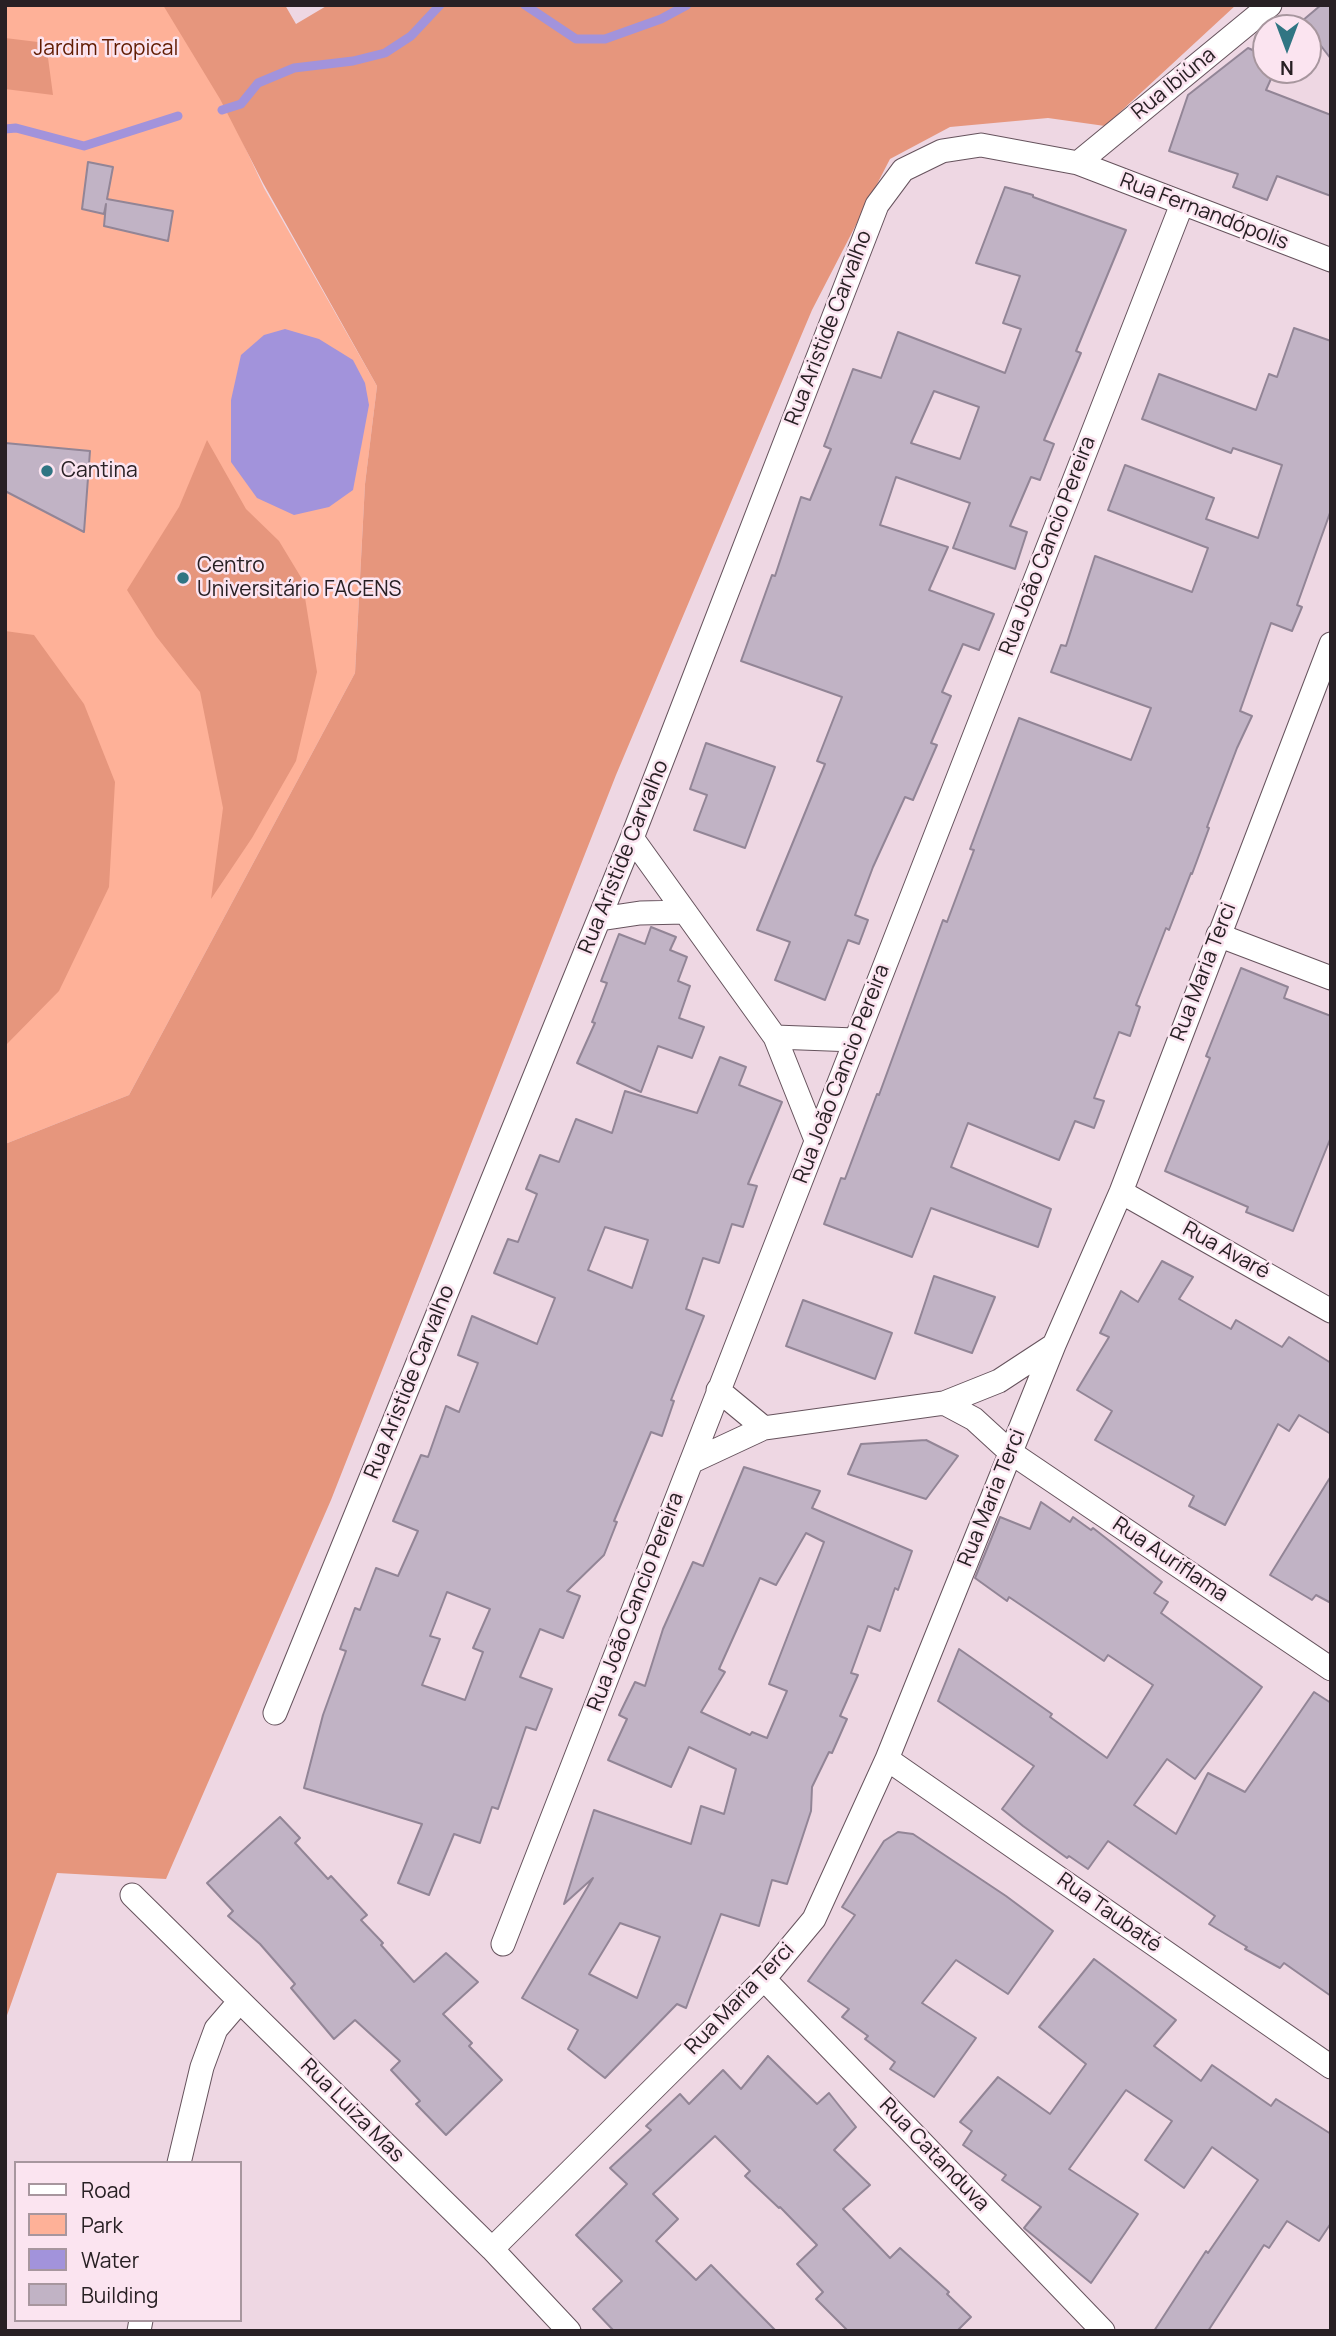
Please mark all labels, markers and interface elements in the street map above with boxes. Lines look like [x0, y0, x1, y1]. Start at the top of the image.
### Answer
north arrow [1252, 14, 1322, 84]
park label: Jardim Tropical [34, 36, 178, 62]
street label: Rua Ibiúna [1127, 43, 1221, 125]
text: N [1280, 55, 1294, 81]
street label: Rua Fernandópolis [1116, 168, 1292, 256]
street label: Rua Aristide Carvalho [780, 227, 878, 429]
street label: Rua João Cancio Pereira [995, 433, 1101, 659]
place label: Cantina [61, 458, 138, 484]
marker: Cantina [39, 463, 55, 479]
place label: Centro Universitário FACENS [197, 553, 401, 603]
marker: Centro Universitário FACENS [175, 570, 191, 586]
street label: Rua Aristide Carvalho [574, 757, 674, 957]
street label: Rua Maria Terci [1166, 899, 1242, 1045]
street label: Rua João Cancio Pereira [789, 961, 895, 1187]
street label: Rua Avaré [1178, 1217, 1274, 1285]
street label: Rua Aristide Carvalho [360, 1282, 460, 1482]
street label: Rua Maria Terci [953, 1426, 1031, 1570]
street label: Rua João Cancio Pereira [583, 1489, 689, 1715]
street label: Rua Auriflama [1107, 1512, 1233, 1608]
street label: Rua Taubaté [1052, 1868, 1166, 1958]
street label: Rua Maria Terci [680, 1938, 800, 2060]
street label: Rua Luiza Mas [295, 2054, 409, 2168]
street label: Rua Catanduva [874, 2093, 994, 2217]
legend [14, 2161, 242, 2322]
text: Road [81, 2176, 131, 2204]
text: Park [81, 2211, 123, 2239]
text: Water [81, 2246, 139, 2274]
text: Building [81, 2281, 158, 2309]

